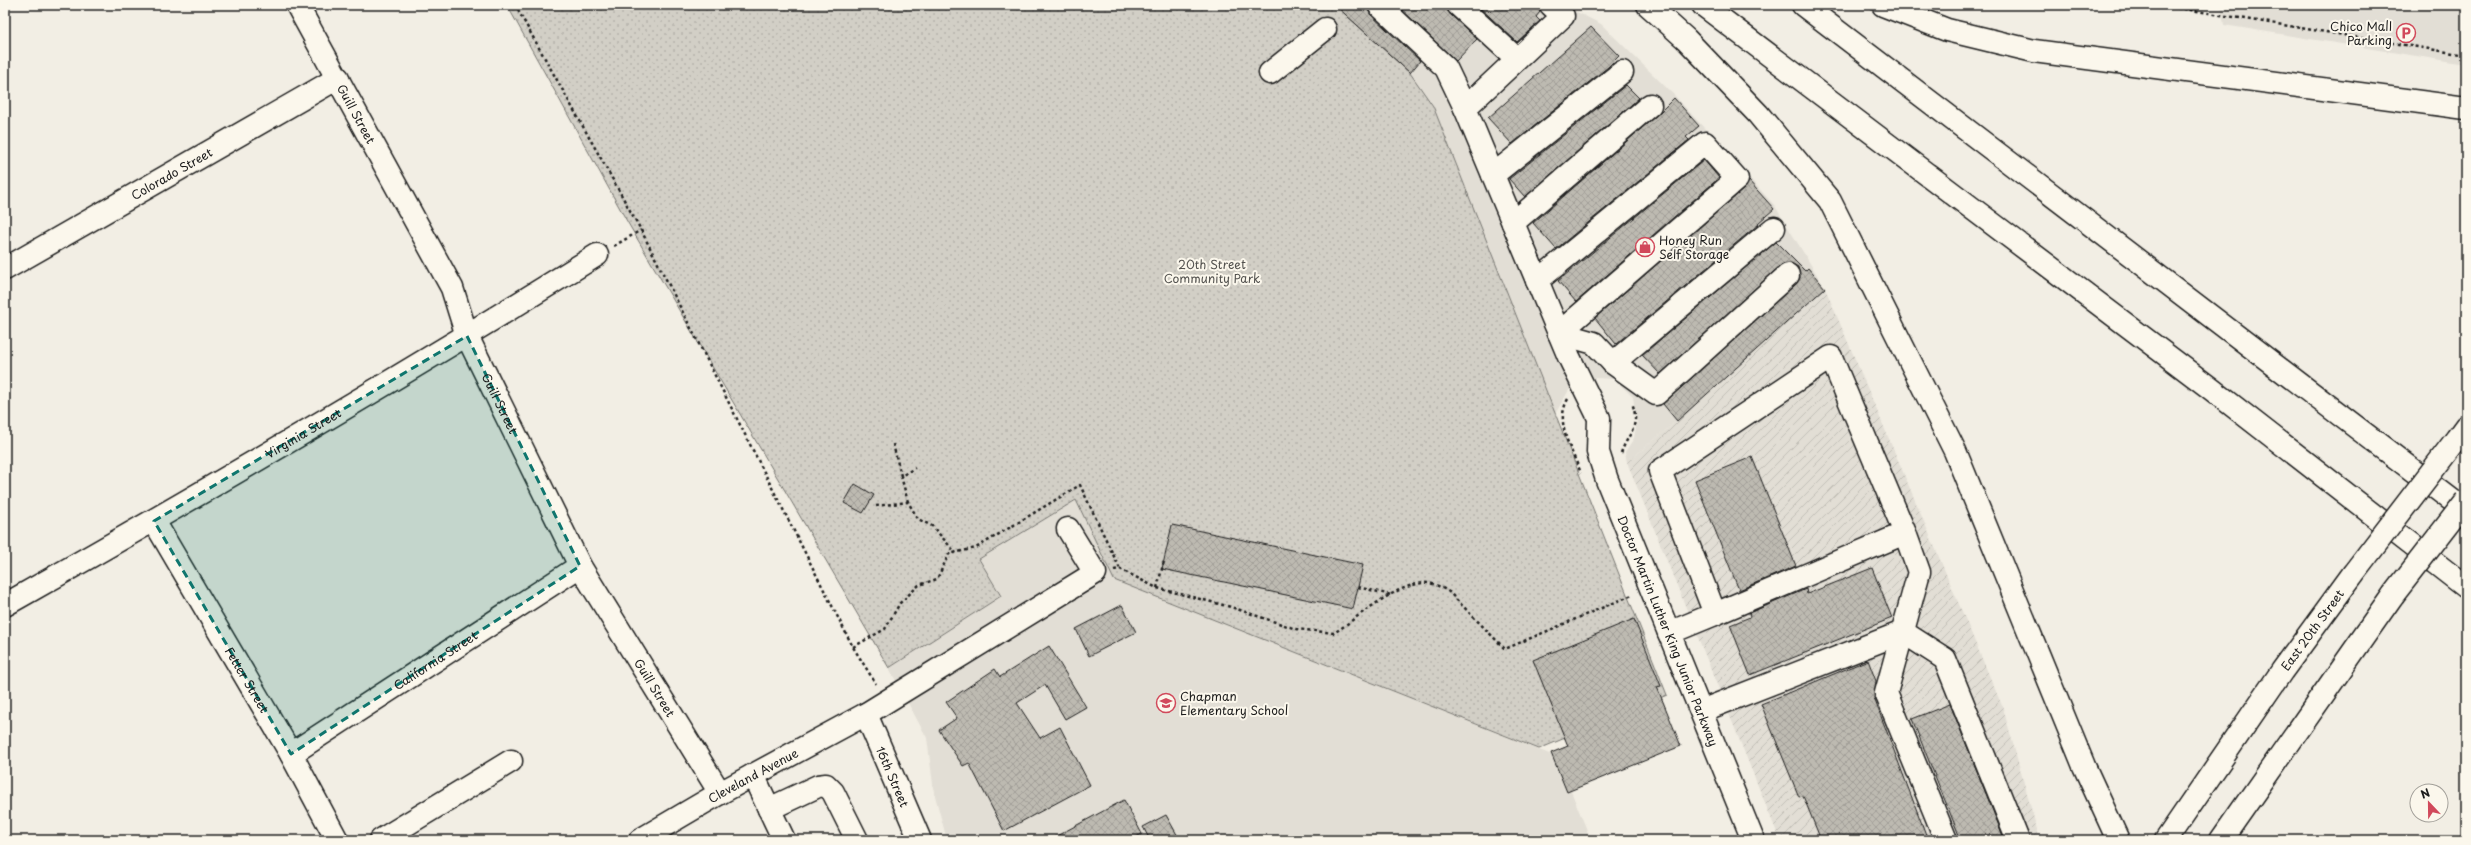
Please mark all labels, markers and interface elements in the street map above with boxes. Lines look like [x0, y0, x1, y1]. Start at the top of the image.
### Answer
place label: Chico Mall Parking [2330, 17, 2392, 49]
parking icon: Chico Mall Parking [2395, 22, 2417, 44]
street label: Guill Street [333, 81, 380, 147]
street label: Colorado Street [127, 143, 216, 204]
place label: Honey Run Self Storage [1659, 231, 1729, 263]
shop icon: Honey Run Self Storage [1634, 236, 1656, 258]
park label: 20th Street Community Park [1164, 255, 1260, 287]
street label: Guill Street [478, 370, 523, 437]
street label: Virginia Street [262, 404, 344, 463]
street label: Doctor Martin Luther King Junior Parkway [1613, 512, 1723, 749]
street label: East 20th Street [2276, 585, 2348, 674]
street label: California Street [390, 626, 481, 694]
street label: Fetter Street [221, 643, 274, 716]
street label: Guill Street [630, 655, 680, 720]
place label: Chapman Elementary School [1180, 687, 1288, 719]
school or university icon: Chapman Elementary School [1155, 692, 1177, 714]
street label: Cleveland Avenue [704, 743, 801, 807]
street label: 16th Street [872, 743, 914, 810]
north arrow [2409, 783, 2449, 823]
text: N [2418, 784, 2433, 803]

